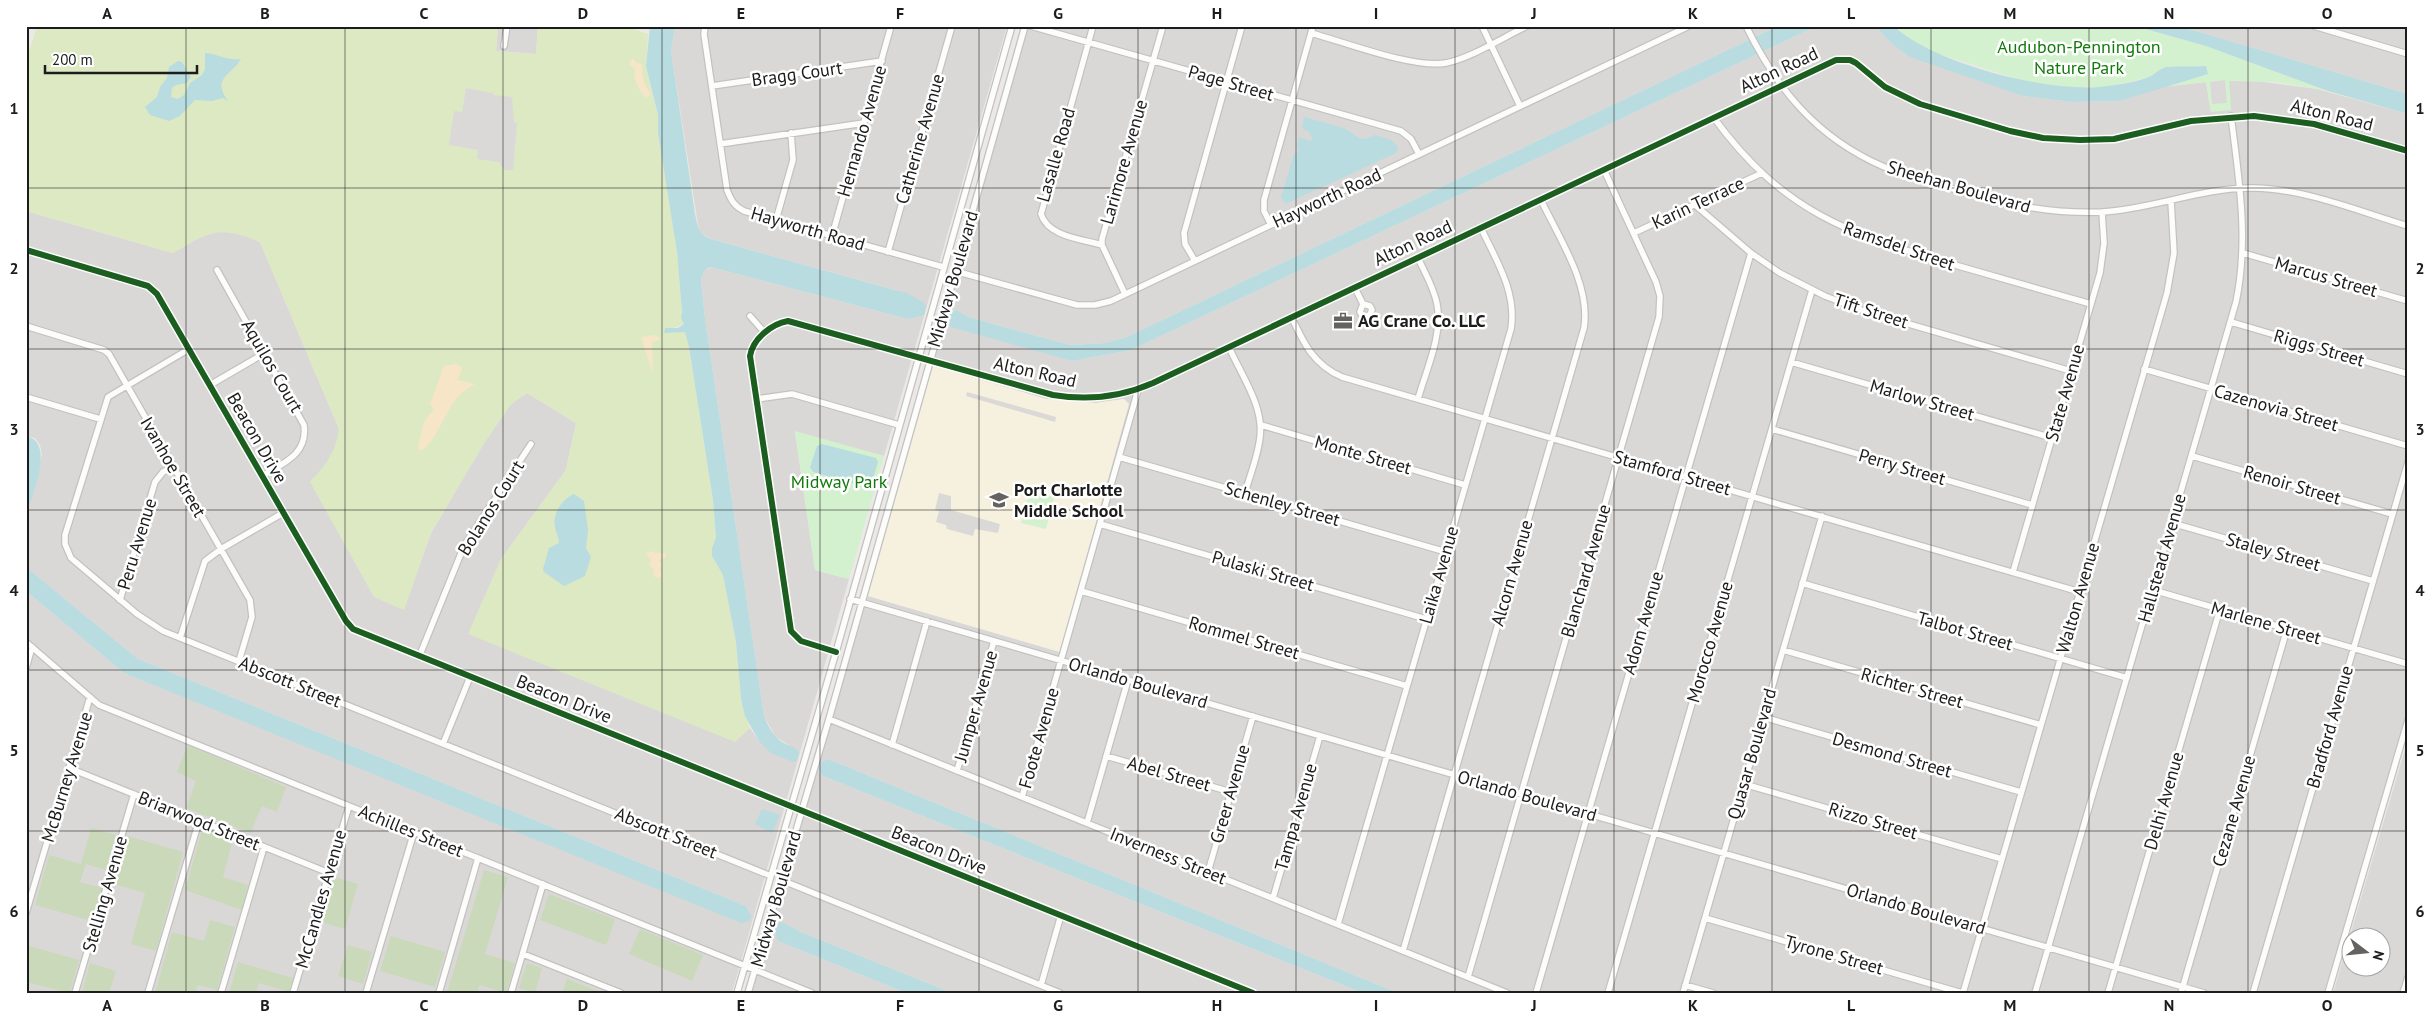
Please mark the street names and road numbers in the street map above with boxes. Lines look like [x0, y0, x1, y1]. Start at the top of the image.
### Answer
street label: Alton Road [1736, 41, 1822, 98]
street label: Bragg Court [750, 56, 844, 91]
street label: Page Street [1186, 59, 1277, 106]
street label: Hernando Avenue [832, 62, 891, 199]
street label: Catherine Avenue [890, 71, 949, 207]
street label: Alton Road [2289, 93, 2376, 136]
street label: Larimore Avenue [1095, 97, 1152, 227]
street label: Lasalle Road [1031, 105, 1080, 205]
street label: Sheehan Boulevard [1885, 155, 2034, 218]
street label: Hayworth Road [1269, 162, 1385, 233]
street label: Karin Terrace [1648, 171, 1748, 234]
street label: Hayworth Road [748, 201, 868, 256]
street label: Midway Boulevard [922, 208, 983, 350]
street label: Alton Road [1370, 214, 1456, 271]
street label: Ramsdel Street [1840, 216, 1958, 275]
street label: Marcus Street [2272, 251, 2380, 302]
street label: Tift Street [1831, 288, 1911, 333]
street label: Aquilos Court [237, 315, 308, 416]
street label: Riggs Street [2271, 324, 2367, 371]
street label: State Avenue [2040, 342, 2089, 444]
street label: Alton Road [992, 351, 1079, 392]
street label: Marlow Street [1867, 374, 1977, 425]
street label: Cazenovia Street [2211, 379, 2341, 436]
street label: Beacon Drive [222, 388, 293, 487]
street label: Ivanhoe Street [135, 412, 211, 521]
street label: Monte Street [1312, 430, 1414, 479]
street label: Perry Street [1856, 443, 1948, 490]
street label: Stamford Street [1611, 445, 1733, 500]
street label: Bolanos Court [452, 456, 529, 560]
street label: Renoir Street [2241, 460, 2343, 509]
street label: Schenley Street [1222, 476, 1343, 531]
street label: Hallstead Avenue [2132, 491, 2191, 625]
street label: Peru Avenue [112, 495, 161, 593]
street label: Blanchard Avenue [1555, 502, 1616, 640]
street label: Alcorn Avenue [1485, 517, 1538, 629]
street label: Laika Avenue [1414, 523, 1463, 626]
street label: Staley Street [2223, 527, 2323, 576]
street label: Walton Avenue [2051, 540, 2104, 656]
street label: Pulaski Street [1209, 545, 1317, 596]
street label: Adorn Avenue [1617, 569, 1668, 677]
street label: Morocco Avenue [1681, 579, 1738, 705]
street label: Marlene Street [2208, 596, 2324, 649]
street label: Talbot Street [1915, 606, 2016, 655]
street label: Rommel Street [1186, 611, 1302, 664]
street label: Jumper Avenue [948, 647, 1002, 765]
street label: Abscott Street [236, 651, 345, 712]
street label: Orlando Boulevard [1066, 652, 1210, 713]
street label: Richter Street [1858, 662, 1966, 713]
street label: Bradford Avenue [2301, 663, 2358, 791]
street label: Beacon Drive [513, 669, 615, 728]
street label: Foote Avenue [1013, 685, 1064, 791]
street label: Quasar Boulevard [1722, 685, 1781, 822]
street label: McBurney Avenue [36, 709, 97, 845]
street label: Desmond Street [1830, 727, 1954, 783]
street label: Greer Avenue [1204, 742, 1255, 846]
street label: Delhi Avenue [2139, 749, 2189, 853]
street label: Abel Street [1125, 751, 1213, 796]
street label: Cezane Avenue [2207, 752, 2260, 869]
street label: Tampa Avenue [1269, 760, 1322, 873]
street label: Orlando Boulevard [1455, 765, 1599, 826]
street label: Briarwood Street [135, 786, 263, 855]
street label: Rizzo Street [1826, 797, 1920, 844]
street label: Achilles Street [355, 799, 467, 862]
street label: Abscott Street [612, 802, 721, 863]
street label: Beacon Drive [888, 820, 990, 879]
street label: Inverness Street [1107, 822, 1230, 889]
street label: McCandles Avenue [290, 827, 351, 971]
street label: Midway Boulevard [745, 828, 806, 970]
street label: Stelling Avenue [77, 833, 132, 955]
street label: Orlando Boulevard [1844, 878, 1988, 939]
street label: Tyrone Street [1782, 929, 1886, 980]

